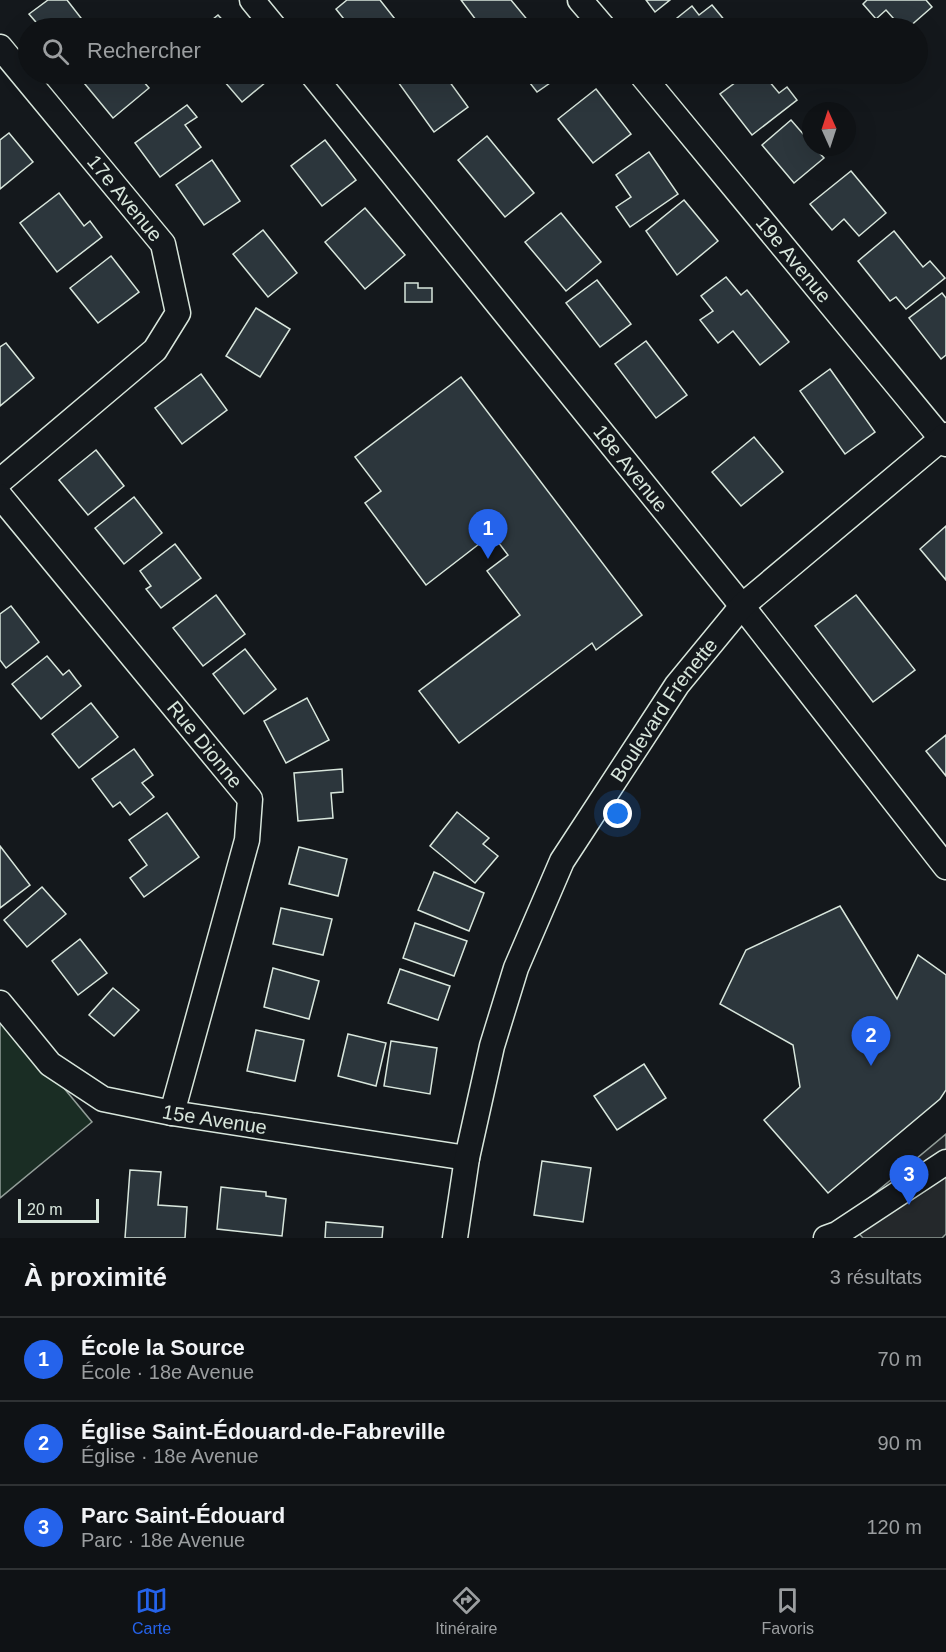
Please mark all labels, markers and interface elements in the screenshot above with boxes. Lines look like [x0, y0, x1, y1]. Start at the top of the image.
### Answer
search box [18, 18, 928, 84]
icon: search [39, 35, 72, 68]
text: Rechercher [87, 38, 201, 63]
north arrow [802, 102, 856, 156]
street label: 17e Avenue [83, 150, 167, 246]
street label: 19e Avenue [752, 212, 836, 307]
street label: 18e Avenue [589, 420, 672, 516]
pin: 1 [468, 510, 508, 559]
street label: Boulevard Frenette [606, 634, 722, 786]
street label: Rue Dionne [163, 697, 247, 792]
your location [603, 799, 632, 828]
pin: 2 [852, 1016, 890, 1066]
street label: 15e Avenue [161, 1100, 268, 1138]
pin: 3 [890, 1156, 928, 1205]
scale bar [18, 1196, 99, 1224]
text: 20 m [27, 1201, 63, 1218]
text: À proximité [24, 1262, 167, 1292]
text: 3 résultats [830, 1266, 922, 1288]
text: École la Source [81, 1335, 245, 1360]
text: 1 [38, 1348, 49, 1370]
text: 70 m [878, 1348, 922, 1370]
text: École · 18e Avenue [81, 1361, 254, 1383]
text: Église Saint-Édouard-de-Fabreville [81, 1419, 445, 1444]
text: 2 [38, 1432, 49, 1454]
text: 90 m [878, 1432, 922, 1454]
text: Église · 18e Avenue [81, 1445, 259, 1467]
text: Parc Saint-Édouard [81, 1503, 285, 1528]
text: 3 [38, 1516, 49, 1538]
text: 120 m [866, 1516, 922, 1538]
text: Parc · 18e Avenue [81, 1529, 245, 1551]
tab: Carte [132, 1584, 171, 1638]
tab: Itinéraire [435, 1584, 497, 1638]
tab: Favoris [761, 1584, 814, 1638]

